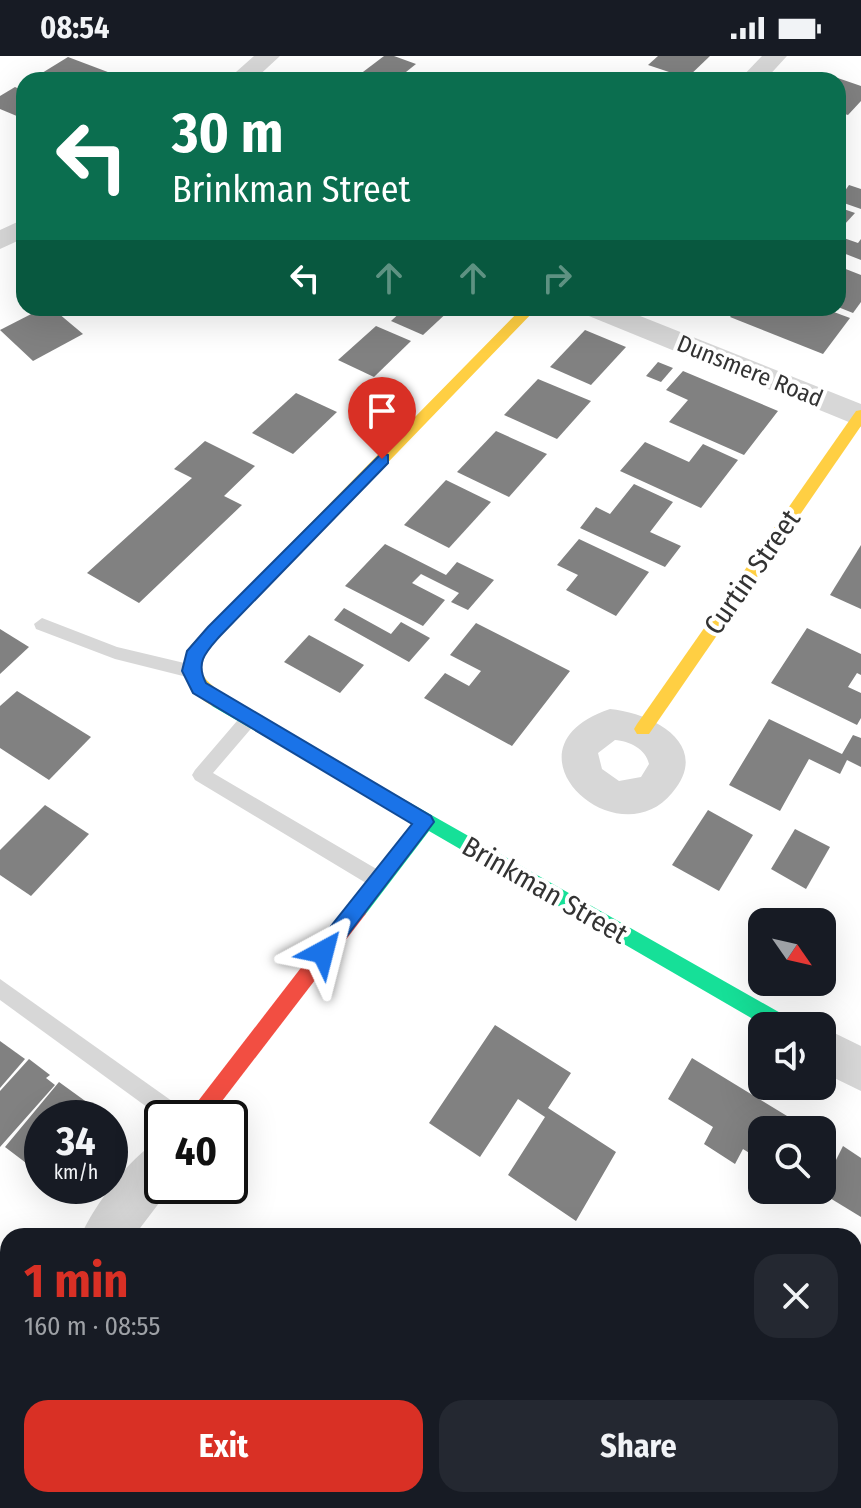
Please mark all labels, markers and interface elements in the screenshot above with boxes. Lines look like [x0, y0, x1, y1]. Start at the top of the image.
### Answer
text: 08:54 [40, 10, 109, 46]
text: 30 m [172, 100, 283, 167]
icon: left [40, 104, 144, 208]
text: Brinkman Street [172, 168, 410, 212]
icon: left [283, 256, 327, 300]
icon: ahead [367, 256, 411, 300]
icon: ahead [451, 256, 495, 300]
icon: right [535, 256, 579, 300]
street label: Dunsmere Road [673, 329, 827, 413]
pin [348, 377, 416, 459]
icon: arrive [360, 389, 404, 433]
street label: Curtin Street [697, 503, 807, 641]
street label: Brinkman Street [456, 829, 634, 951]
north arrow [748, 908, 836, 996]
map controls [748, 908, 836, 1204]
position arrow [281, 910, 365, 994]
button: sound [748, 1012, 836, 1100]
speed limit sign: 40 [144, 1100, 248, 1204]
button: search [748, 1116, 836, 1204]
text: 34 [56, 1118, 96, 1166]
text: km/h [54, 1160, 98, 1184]
text: 1 min [24, 1252, 129, 1310]
button: close [754, 1254, 838, 1338]
text: 160 m · 08:55 [24, 1311, 160, 1342]
button: Exit [24, 1400, 423, 1492]
button: Share [439, 1400, 838, 1492]

